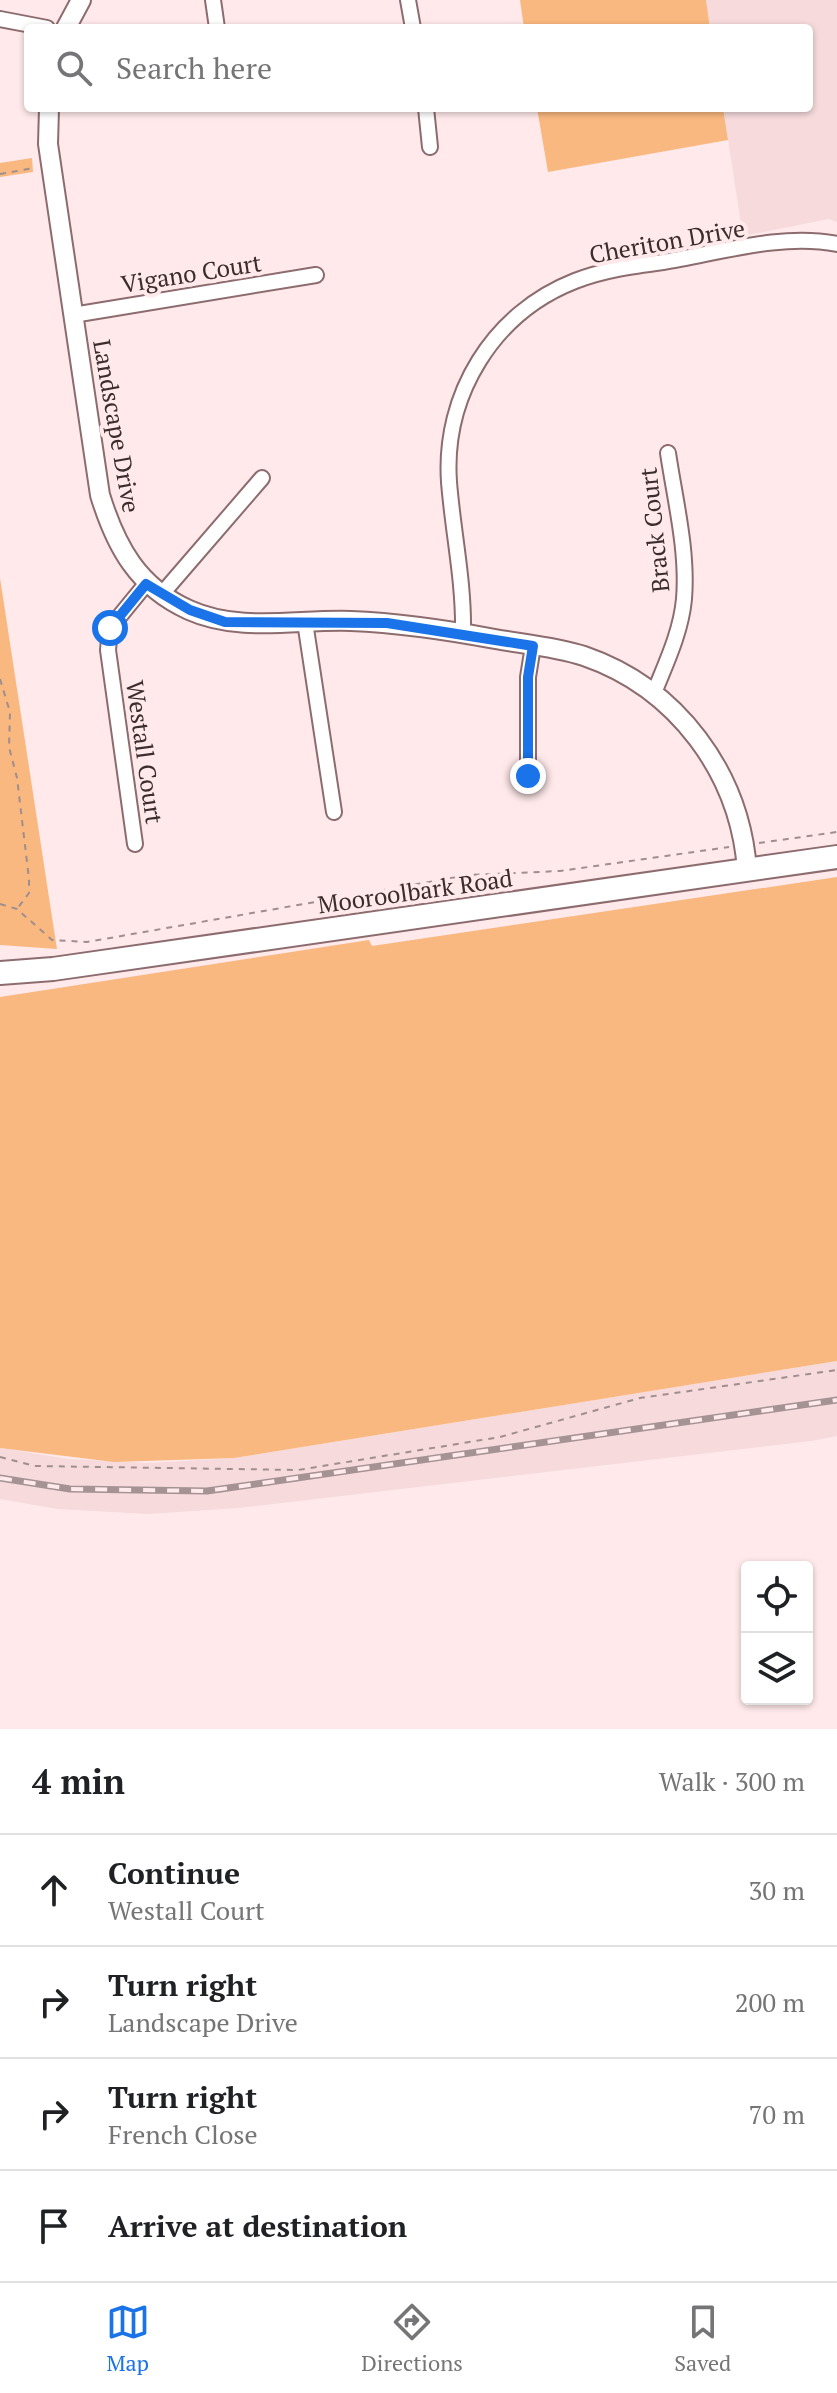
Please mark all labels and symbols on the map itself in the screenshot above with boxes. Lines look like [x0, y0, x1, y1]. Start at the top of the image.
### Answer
street label: Cheriton Drive [587, 212, 747, 270]
street label: Vigano Court [118, 246, 264, 300]
street label: Landscape Drive [86, 337, 148, 515]
street label: Brack Court [632, 466, 676, 594]
route start [92, 610, 128, 646]
street label: Westall Court [119, 678, 171, 826]
route end [510, 758, 546, 794]
street label: Mooroolbark Road [315, 861, 515, 921]

